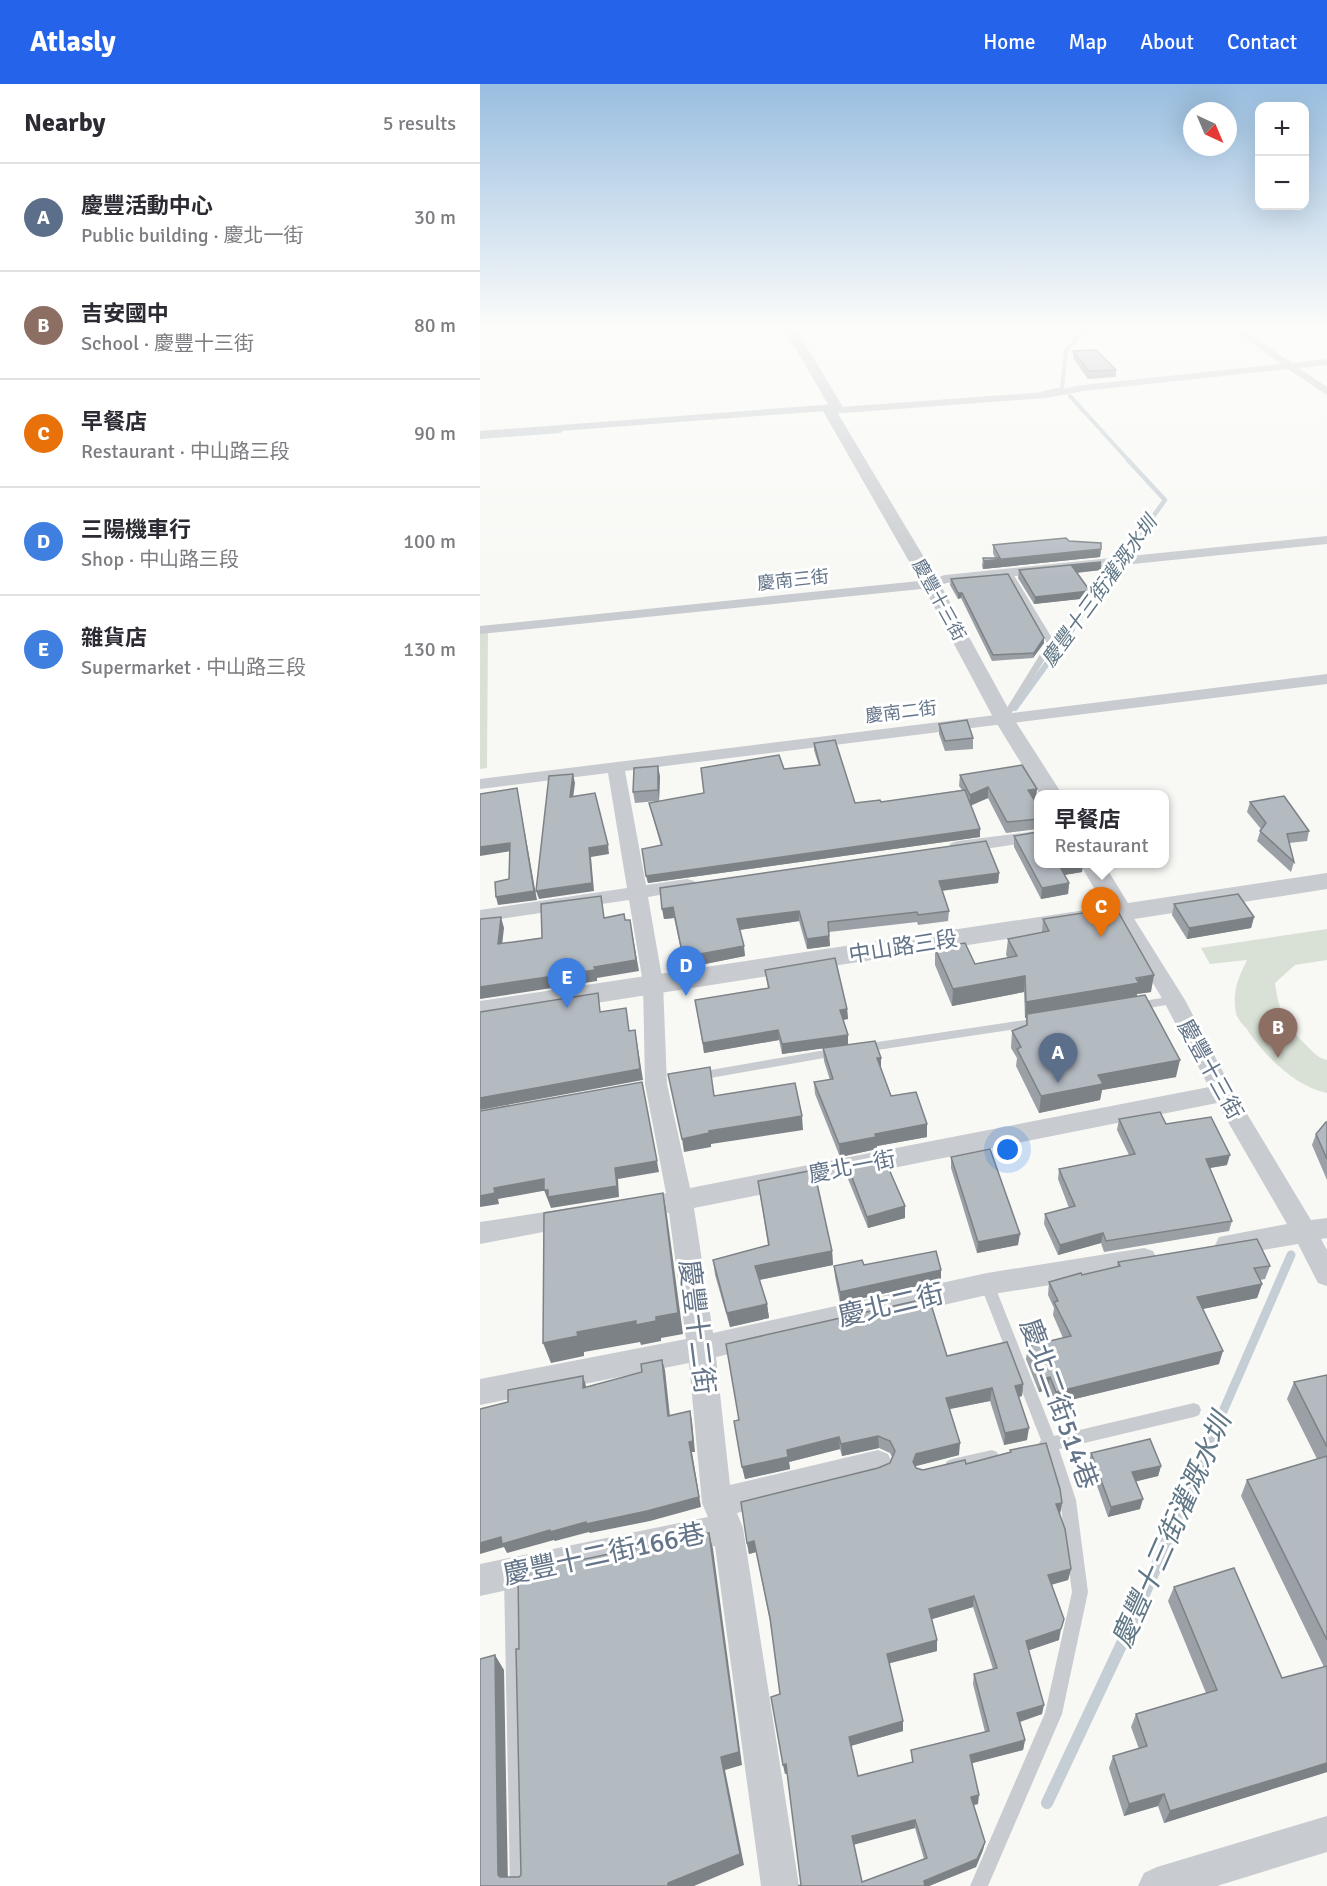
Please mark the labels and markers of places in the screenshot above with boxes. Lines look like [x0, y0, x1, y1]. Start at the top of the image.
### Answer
pin: C [1082, 888, 1120, 937]
pin: D [666, 946, 706, 996]
pin: E [548, 958, 586, 1008]
pin: B [1258, 1008, 1298, 1058]
pin: A [1038, 1034, 1078, 1083]

